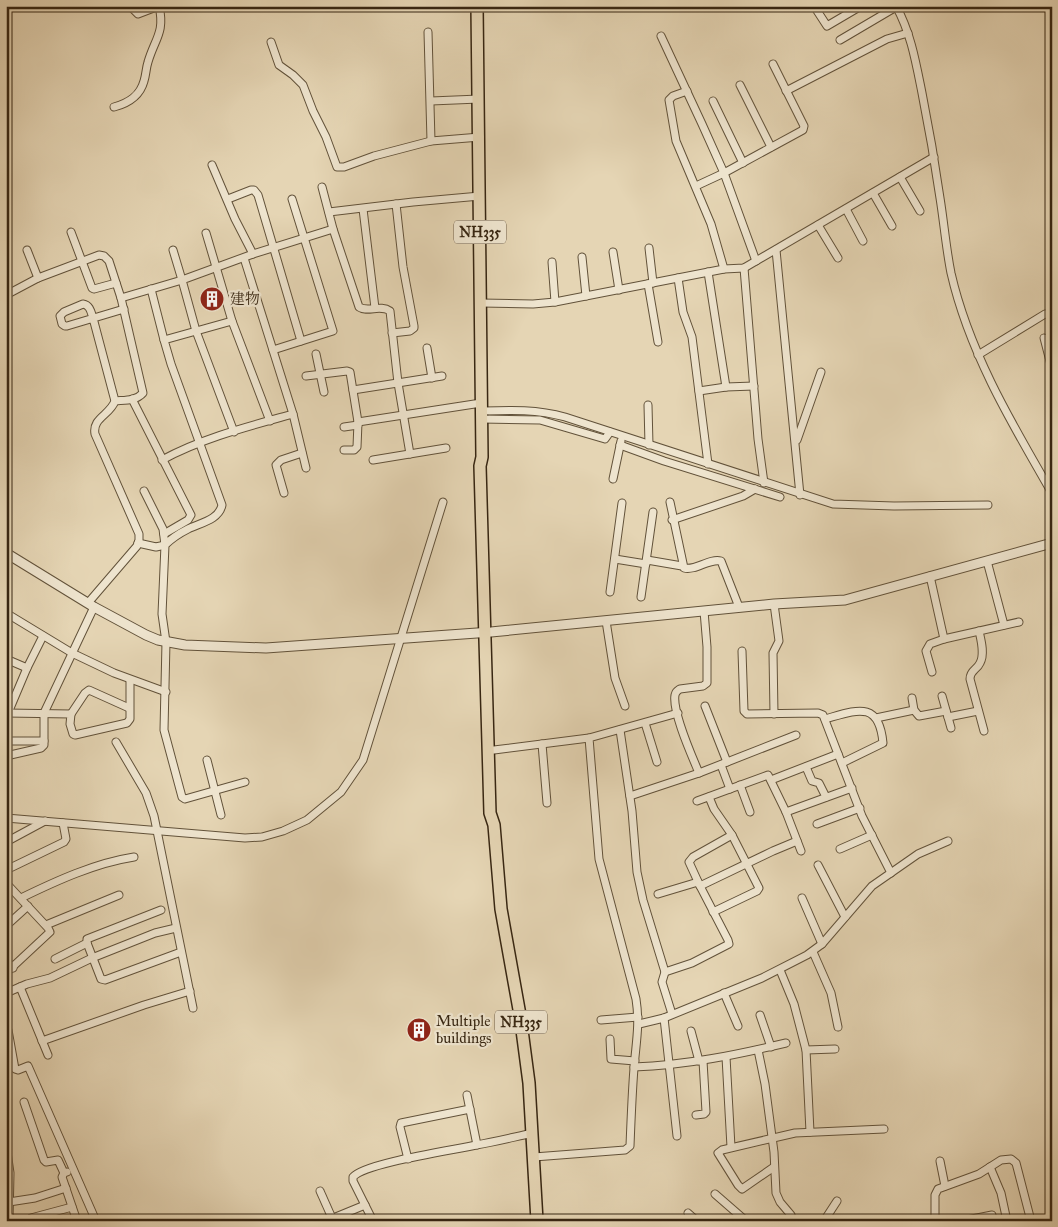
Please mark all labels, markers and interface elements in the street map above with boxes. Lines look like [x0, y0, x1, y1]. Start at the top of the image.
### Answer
road number: NH335 [454, 220, 506, 243]
building icon: 建物 [199, 286, 225, 312]
place label: 建物 [230, 290, 260, 308]
road number: NH335 [495, 1010, 547, 1034]
place label: Multiple buildings [436, 1012, 492, 1047]
building icon: Multiple buildings [406, 1017, 432, 1043]

